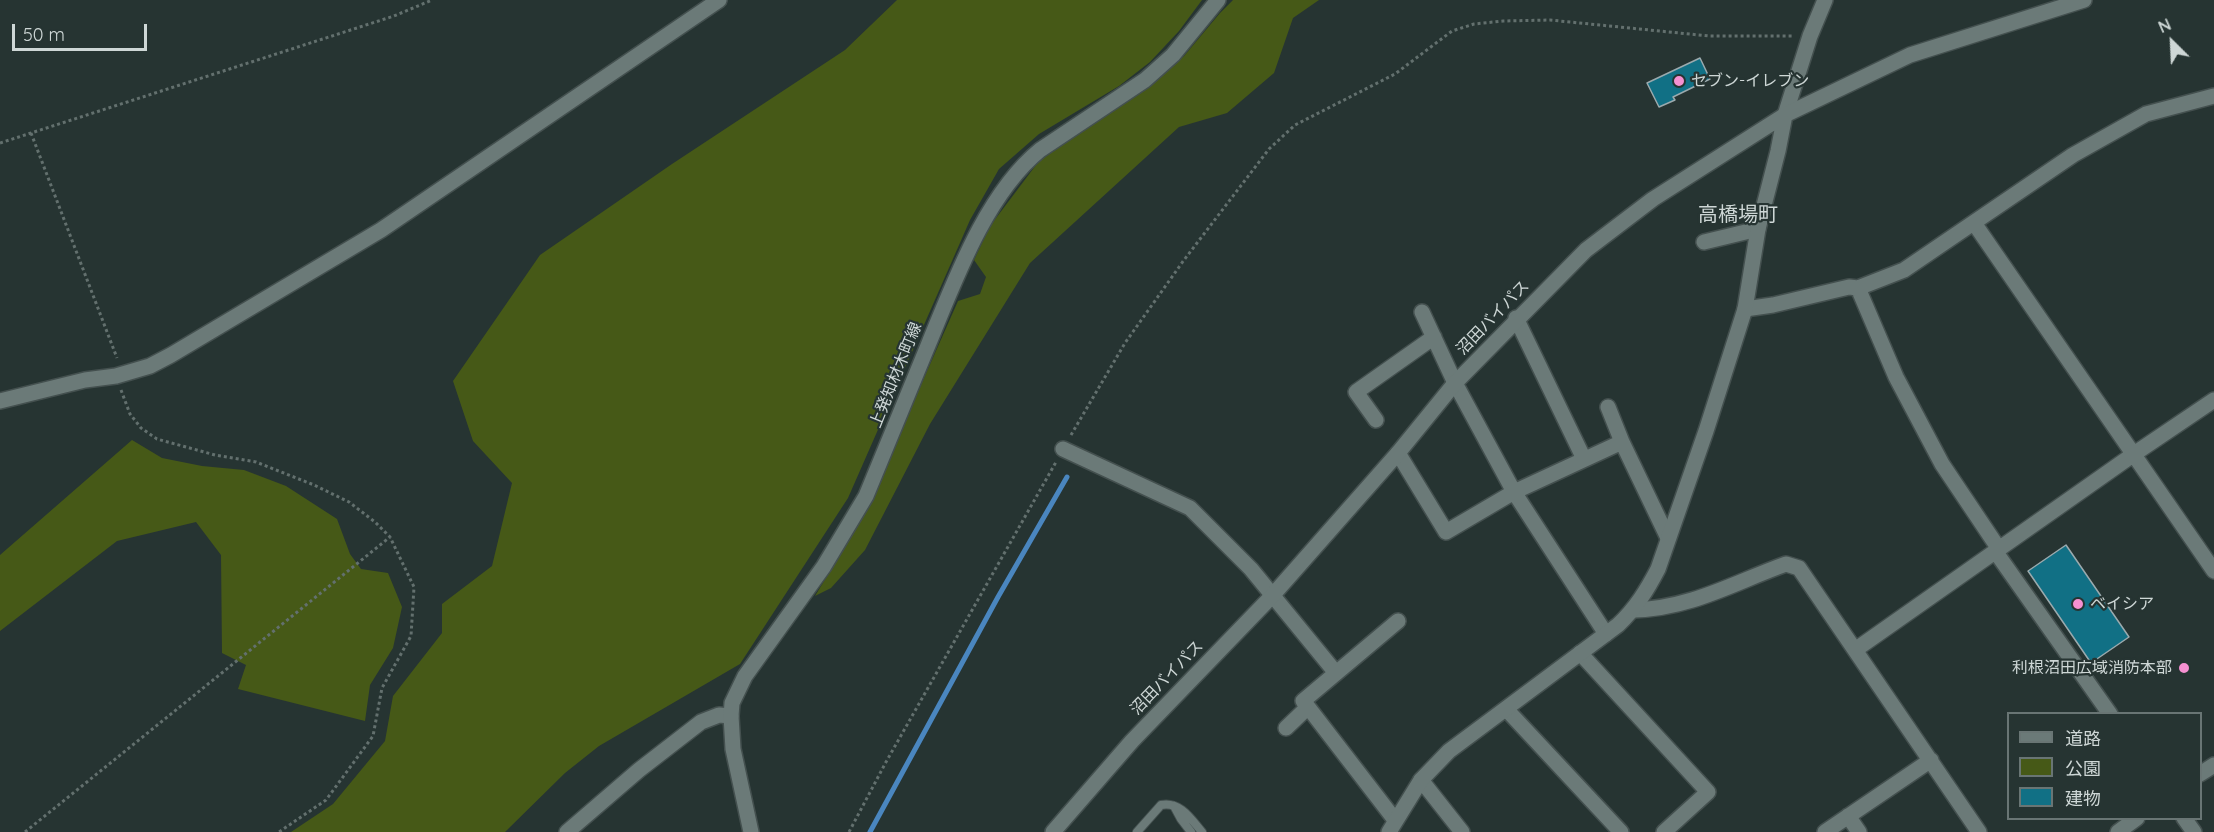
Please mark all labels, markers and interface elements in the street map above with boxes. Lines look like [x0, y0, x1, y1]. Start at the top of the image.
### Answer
scale bar [15, 12, 150, 50]
north arrow [2142, 12, 2202, 72]
text: N [2155, 14, 2174, 37]
text: 50 m [23, 23, 65, 46]
place label: セブン-イレブン [1691, 71, 1809, 91]
marker: セブン-イレブン [1672, 74, 1686, 88]
district label: 高橋場町 [1698, 203, 1778, 227]
street label: 沼田バイパス [1453, 277, 1533, 359]
street label: 上発知材木町線 [866, 319, 926, 431]
place label: ベイシア [2090, 594, 2154, 614]
marker: ベイシア [2071, 597, 2085, 611]
street label: 沼田バイパス [1127, 637, 1207, 719]
place label: 利根沼田広域消防本部 [2012, 658, 2172, 678]
marker: 利根沼田広域消防本部 [2177, 661, 2191, 675]
legend [2007, 712, 2202, 820]
text: 道路 [2065, 727, 2101, 750]
text: 公園 [2065, 757, 2101, 780]
text: 建物 [2065, 787, 2101, 810]

